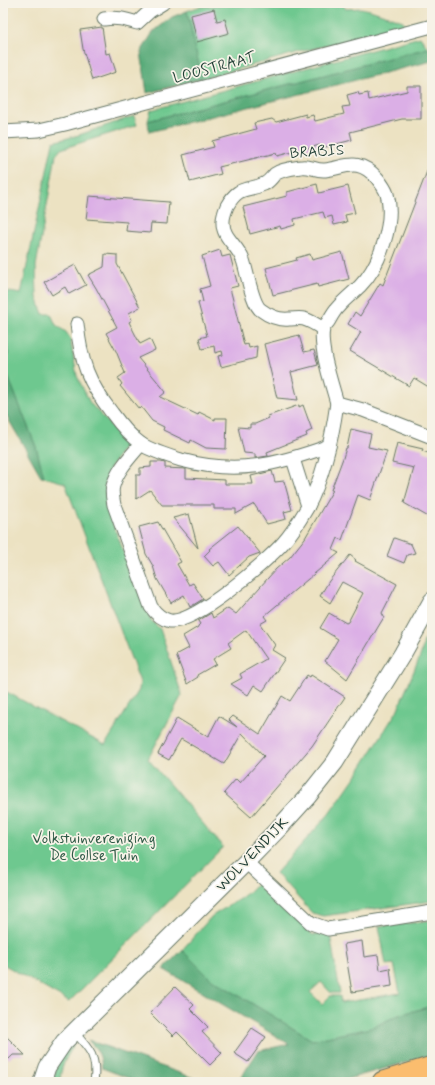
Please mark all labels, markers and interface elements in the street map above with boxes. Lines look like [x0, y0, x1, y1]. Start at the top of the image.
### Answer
street label: LOOSTRAAT [171, 47, 258, 89]
street label: BRABIS [289, 140, 345, 164]
street label: WOLVENDIJK [212, 813, 294, 896]
park label: Volkstuinvereniging De Collse Tuin [33, 829, 155, 866]

